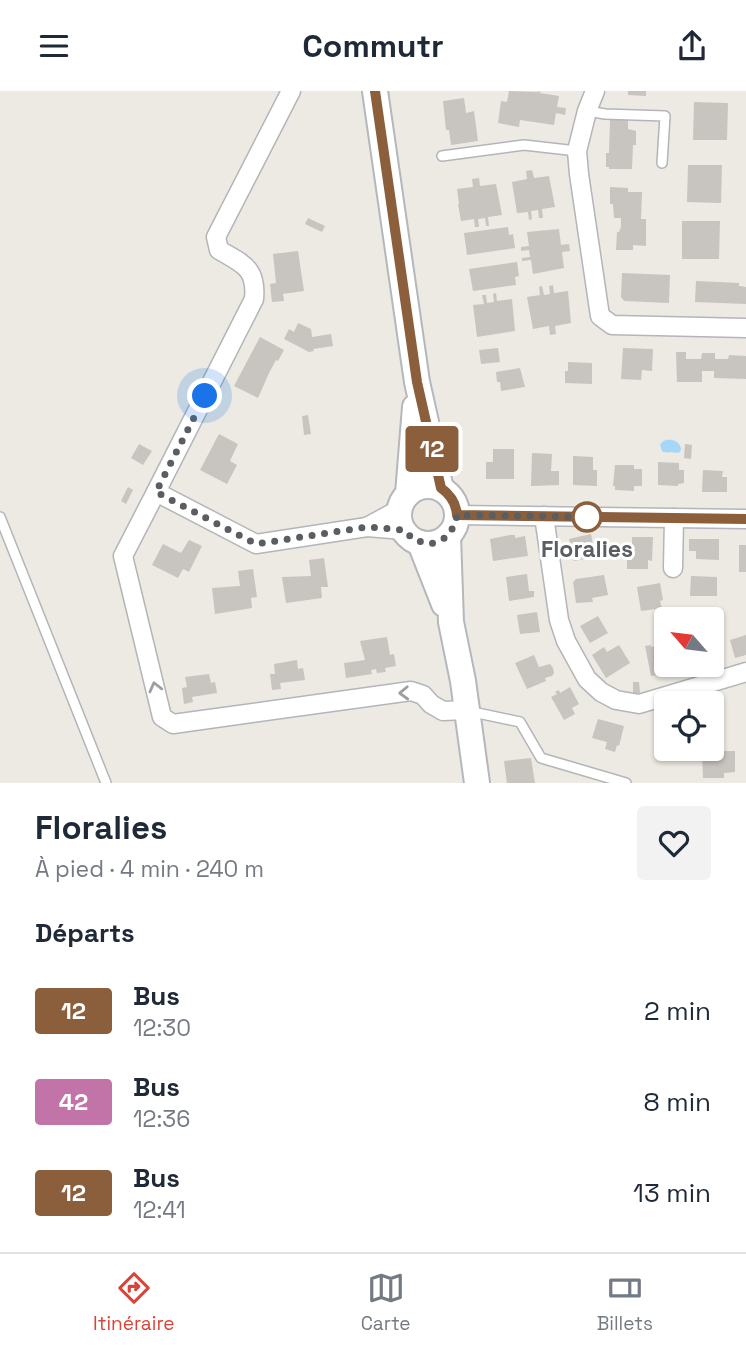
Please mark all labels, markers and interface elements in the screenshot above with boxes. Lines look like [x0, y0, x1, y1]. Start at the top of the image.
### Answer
text: Commutr [302, 26, 444, 66]
icon: menu [35, 27, 73, 65]
icon: share [673, 27, 711, 65]
your location [187, 378, 222, 413]
line badge: 12 [400, 426, 464, 472]
text: 12 [419, 433, 445, 464]
marker: Floralies [572, 502, 602, 532]
place label: Floralies [541, 534, 633, 564]
north arrow [654, 607, 724, 677]
map controls [654, 607, 724, 761]
one-way arrow [149, 681, 163, 693]
one-way arrow [398, 685, 409, 700]
button: locate [654, 691, 724, 761]
button: heart [637, 806, 711, 880]
text: Floralies [35, 807, 167, 849]
text: À pied · 4 min · 240 m [35, 854, 264, 884]
text: Départs [35, 916, 135, 950]
text: Bus [133, 979, 180, 1013]
text: 2 min [644, 994, 711, 1028]
text: 12 [61, 995, 86, 1026]
text: 12:30 [133, 1013, 191, 1043]
text: Bus [133, 1070, 180, 1104]
text: 8 min [643, 1085, 711, 1119]
text: 42 [59, 1086, 88, 1117]
text: 12:36 [133, 1104, 190, 1134]
text: Bus [133, 1161, 180, 1195]
text: 13 min [633, 1176, 711, 1210]
text: 12 [61, 1177, 86, 1208]
text: 12:41 [133, 1195, 186, 1225]
tab: Itinéraire [93, 1269, 175, 1336]
tab: Carte [361, 1269, 411, 1336]
tab: Billets [597, 1269, 653, 1336]

